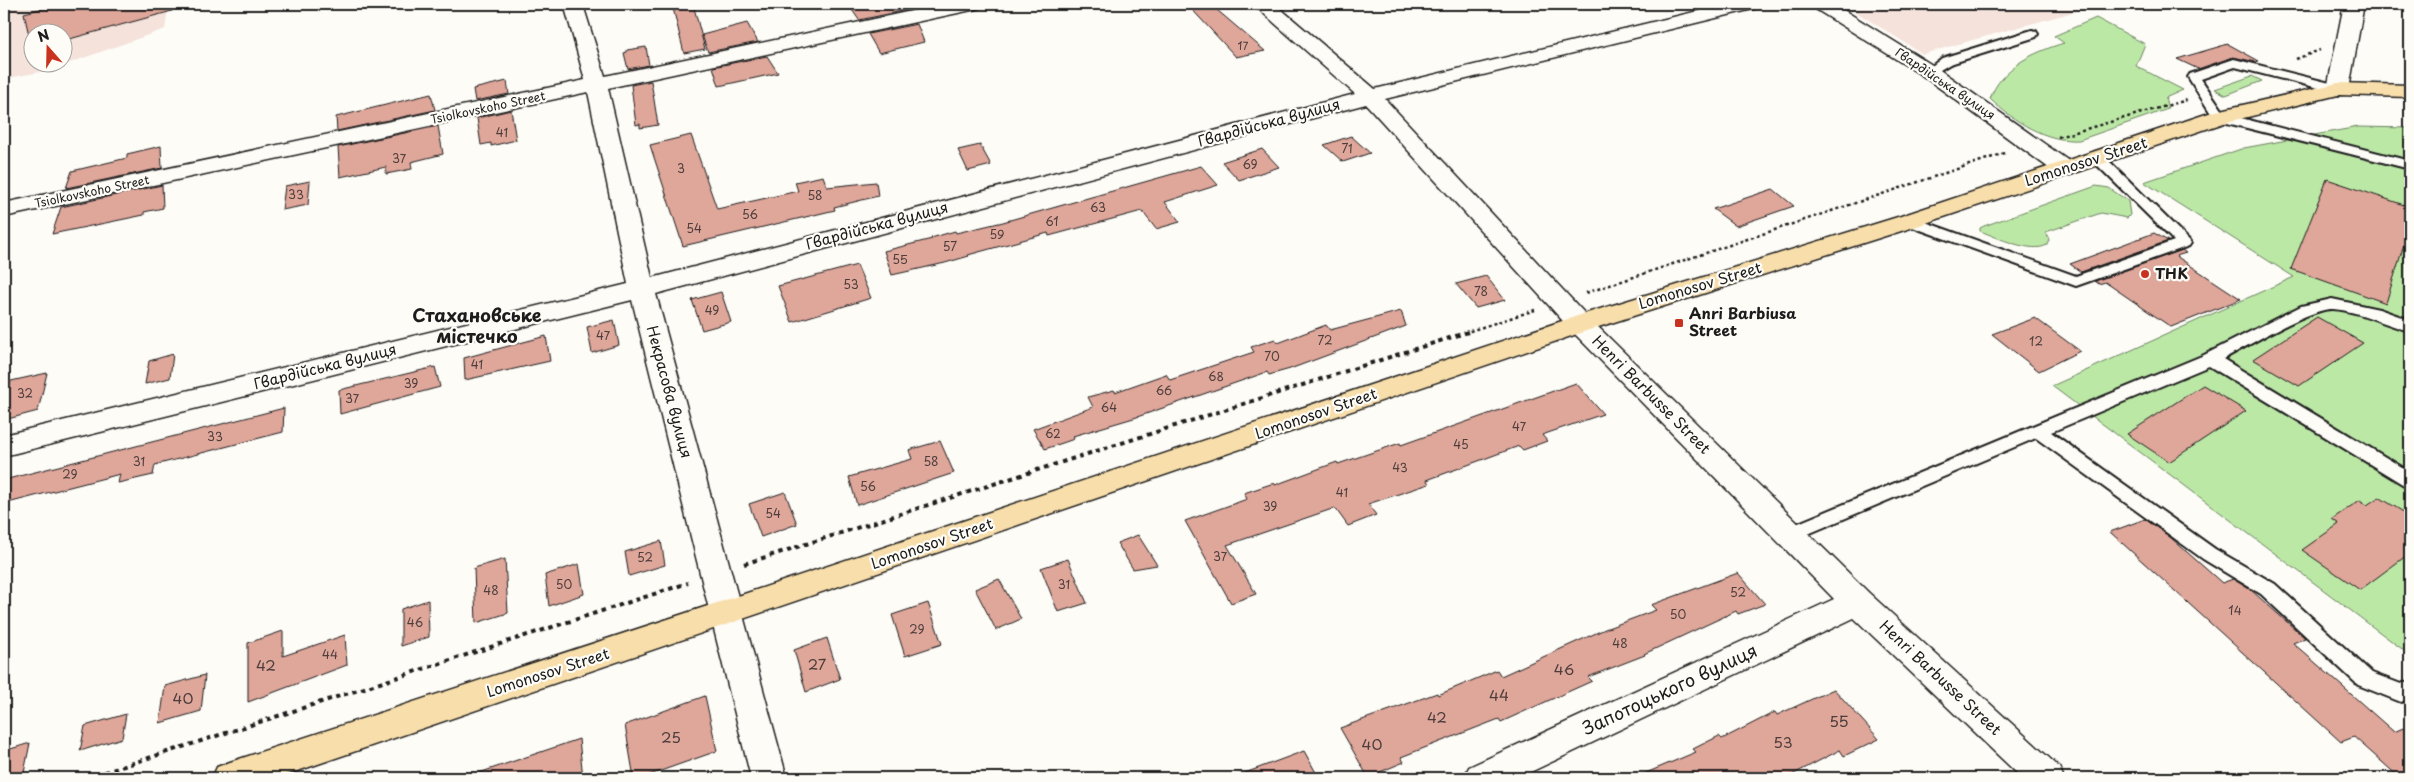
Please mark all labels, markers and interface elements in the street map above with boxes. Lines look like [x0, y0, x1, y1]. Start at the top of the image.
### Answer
north arrow [22, 22, 72, 72]
text: N [35, 24, 52, 47]
house number: 17 [1238, 37, 1249, 54]
street label: Гвардійська вулиця [1892, 43, 1999, 123]
street label: Tsiolkovskoho Street [429, 86, 547, 128]
street label: Гвардійська вулиця [1195, 91, 1342, 152]
house number: 41 [496, 123, 508, 141]
street label: Lomonosov Street [2021, 130, 2150, 191]
house number: 71 [1341, 139, 1353, 157]
house number: 37 [392, 149, 407, 167]
house number: 69 [1242, 155, 1258, 173]
house number: 3 [677, 159, 685, 177]
street label: Tsiolkovskoho Street [33, 170, 151, 212]
house number: 33 [288, 185, 304, 203]
house number: 58 [807, 186, 823, 204]
street label: Гвардійська вулиця [803, 194, 950, 255]
house number: 63 [1090, 198, 1106, 216]
house number: 56 [742, 205, 758, 223]
house number: 61 [1045, 212, 1059, 230]
house number: 54 [686, 219, 702, 237]
house number: 59 [990, 225, 1004, 243]
house number: 57 [943, 237, 957, 255]
house number: 55 [892, 250, 908, 268]
street label: Lomonosov Street [1635, 255, 1764, 314]
place label: ТНК [2155, 261, 2188, 284]
marker: ТНК [2139, 268, 2151, 280]
house number: 53 [843, 275, 859, 293]
house number: 78 [1474, 282, 1488, 300]
district label: Стахановське містечко [412, 301, 542, 349]
house number: 49 [705, 301, 719, 319]
place label: Anri Barbiusa Street [1689, 301, 1796, 341]
marker: Anri Barbiusa Street [1673, 317, 1685, 329]
street label: Некрасова вулиця [642, 323, 699, 460]
house number: 47 [596, 326, 611, 344]
street label: Henri Barbusse Street [1587, 329, 1717, 459]
house number: 72 [1317, 331, 1333, 349]
house number: 12 [2029, 332, 2043, 350]
street label: Гвардійська вулиця [251, 337, 398, 394]
house number: 70 [1264, 347, 1280, 365]
house number: 41 [471, 355, 483, 373]
house number: 68 [1208, 367, 1224, 385]
house number: 39 [404, 374, 418, 392]
house number: 66 [1156, 381, 1172, 399]
street label: Lomonosov Street [1251, 381, 1380, 444]
house number: 32 [17, 384, 33, 402]
house number: 37 [345, 389, 360, 407]
house number: 64 [1101, 398, 1117, 416]
house number: 47 [1512, 417, 1527, 435]
house number: 62 [1045, 424, 1061, 442]
house number: 33 [207, 427, 223, 445]
house number: 45 [1453, 435, 1469, 453]
house number: 31 [133, 452, 145, 470]
house number: 58 [923, 452, 939, 470]
house number: 43 [1392, 458, 1408, 476]
house number: 29 [62, 465, 78, 483]
house number: 56 [860, 477, 876, 495]
house number: 41 [1336, 483, 1348, 501]
house number: 39 [1263, 497, 1277, 515]
house number: 54 [765, 504, 781, 522]
street label: Lomonosov Street [867, 511, 996, 574]
house number: 37 [1213, 547, 1228, 565]
house number: 52 [637, 548, 653, 566]
house number: 50 [556, 575, 572, 593]
house number: 31 [1058, 575, 1070, 593]
house number: 48 [483, 581, 499, 599]
house number: 52 [1730, 583, 1746, 601]
house number: 14 [2228, 601, 2242, 619]
house number: 50 [1670, 605, 1686, 623]
house number: 46 [407, 613, 423, 631]
street label: Henri Barbusse Street [1875, 614, 2007, 740]
house number: 29 [909, 620, 925, 638]
house number: 48 [1612, 634, 1628, 652]
street label: Запотоцького вулиця [1577, 636, 1761, 741]
street label: Lomonosov Street [483, 641, 612, 702]
house number: 44 [322, 645, 338, 663]
house number: 27 [808, 652, 827, 675]
house number: 42 [256, 653, 276, 676]
house number: 46 [1554, 657, 1574, 680]
house number: 44 [1489, 683, 1509, 706]
house number: 40 [173, 686, 193, 709]
house number: 42 [1427, 705, 1447, 728]
house number: 55 [1829, 709, 1849, 732]
house number: 25 [661, 725, 681, 748]
house number: 53 [1773, 730, 1793, 753]
house number: 40 [1362, 732, 1382, 755]

